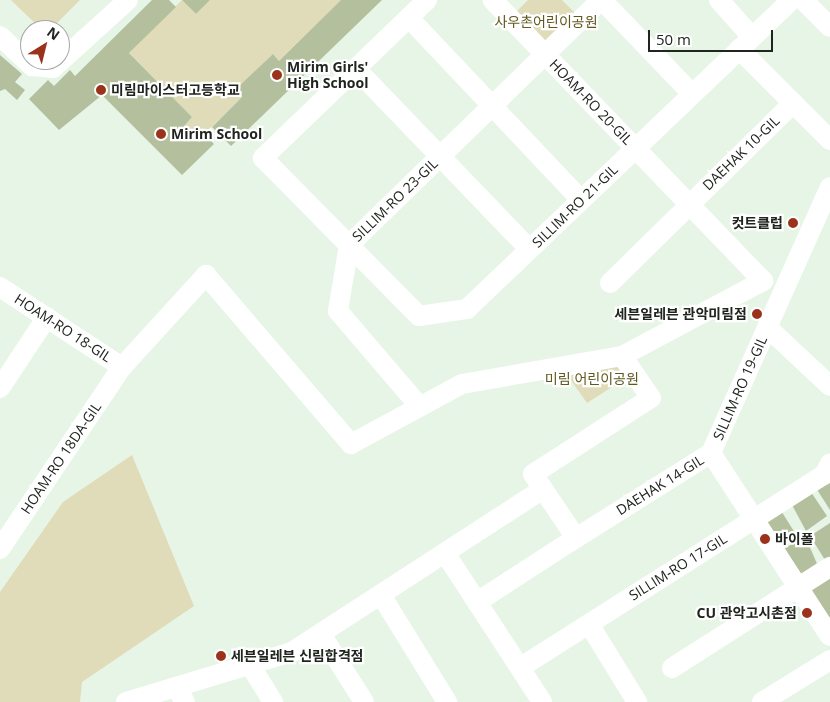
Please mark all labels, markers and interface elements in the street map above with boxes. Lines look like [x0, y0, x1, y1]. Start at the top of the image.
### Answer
park label: 사우촌어린이공원 [494, 14, 598, 30]
north arrow [20, 20, 70, 70]
scale bar [650, 20, 775, 52]
text: N [43, 22, 64, 44]
text: 50 m [656, 29, 691, 49]
street label: HOAM-RO 20-GIL [546, 56, 636, 148]
place label: Mirim Girls' High School [287, 59, 368, 92]
marker: Mirim Girls' High School [271, 69, 283, 81]
place label: 미림마이스터고등학교 [111, 82, 240, 98]
marker: 미림마이스터고등학교 [95, 84, 107, 96]
street label: DAEHAK 10-GIL [699, 112, 783, 194]
place label: Mirim School [171, 126, 262, 142]
marker: Mirim School [155, 128, 167, 140]
street label: SILLIM-RO 23-GIL [349, 155, 441, 245]
street label: SILLIM-RO 21-GIL [529, 161, 621, 251]
place label: 컷트클럽 [731, 215, 783, 231]
marker: 컷트클럽 [787, 217, 799, 229]
street label: HOAM-RO 18-GIL [11, 290, 115, 366]
place label: 세븐일레븐 관악미림점 [615, 306, 747, 322]
marker: 세븐일레븐 관악미림점 [751, 308, 763, 320]
street label: SILLIM-RO 19-GIL [709, 333, 771, 443]
park label: 미림 어린이공원 [545, 371, 639, 387]
street label: HOAM-RO 18DA-GIL [17, 399, 105, 517]
street label: DAEHAK 14-GIL [613, 451, 707, 519]
street label: SILLIM-RO 17-GIL [626, 530, 730, 604]
place label: 바이폴 [775, 531, 814, 547]
marker: 바이폴 [759, 533, 771, 545]
place label: CU 관악고시촌점 [697, 605, 797, 621]
marker: CU 관악고시촌점 [801, 607, 813, 619]
place label: 세븐일레븐 신림합격점 [231, 648, 363, 664]
marker: 세븐일레븐 신림합격점 [215, 650, 227, 662]

